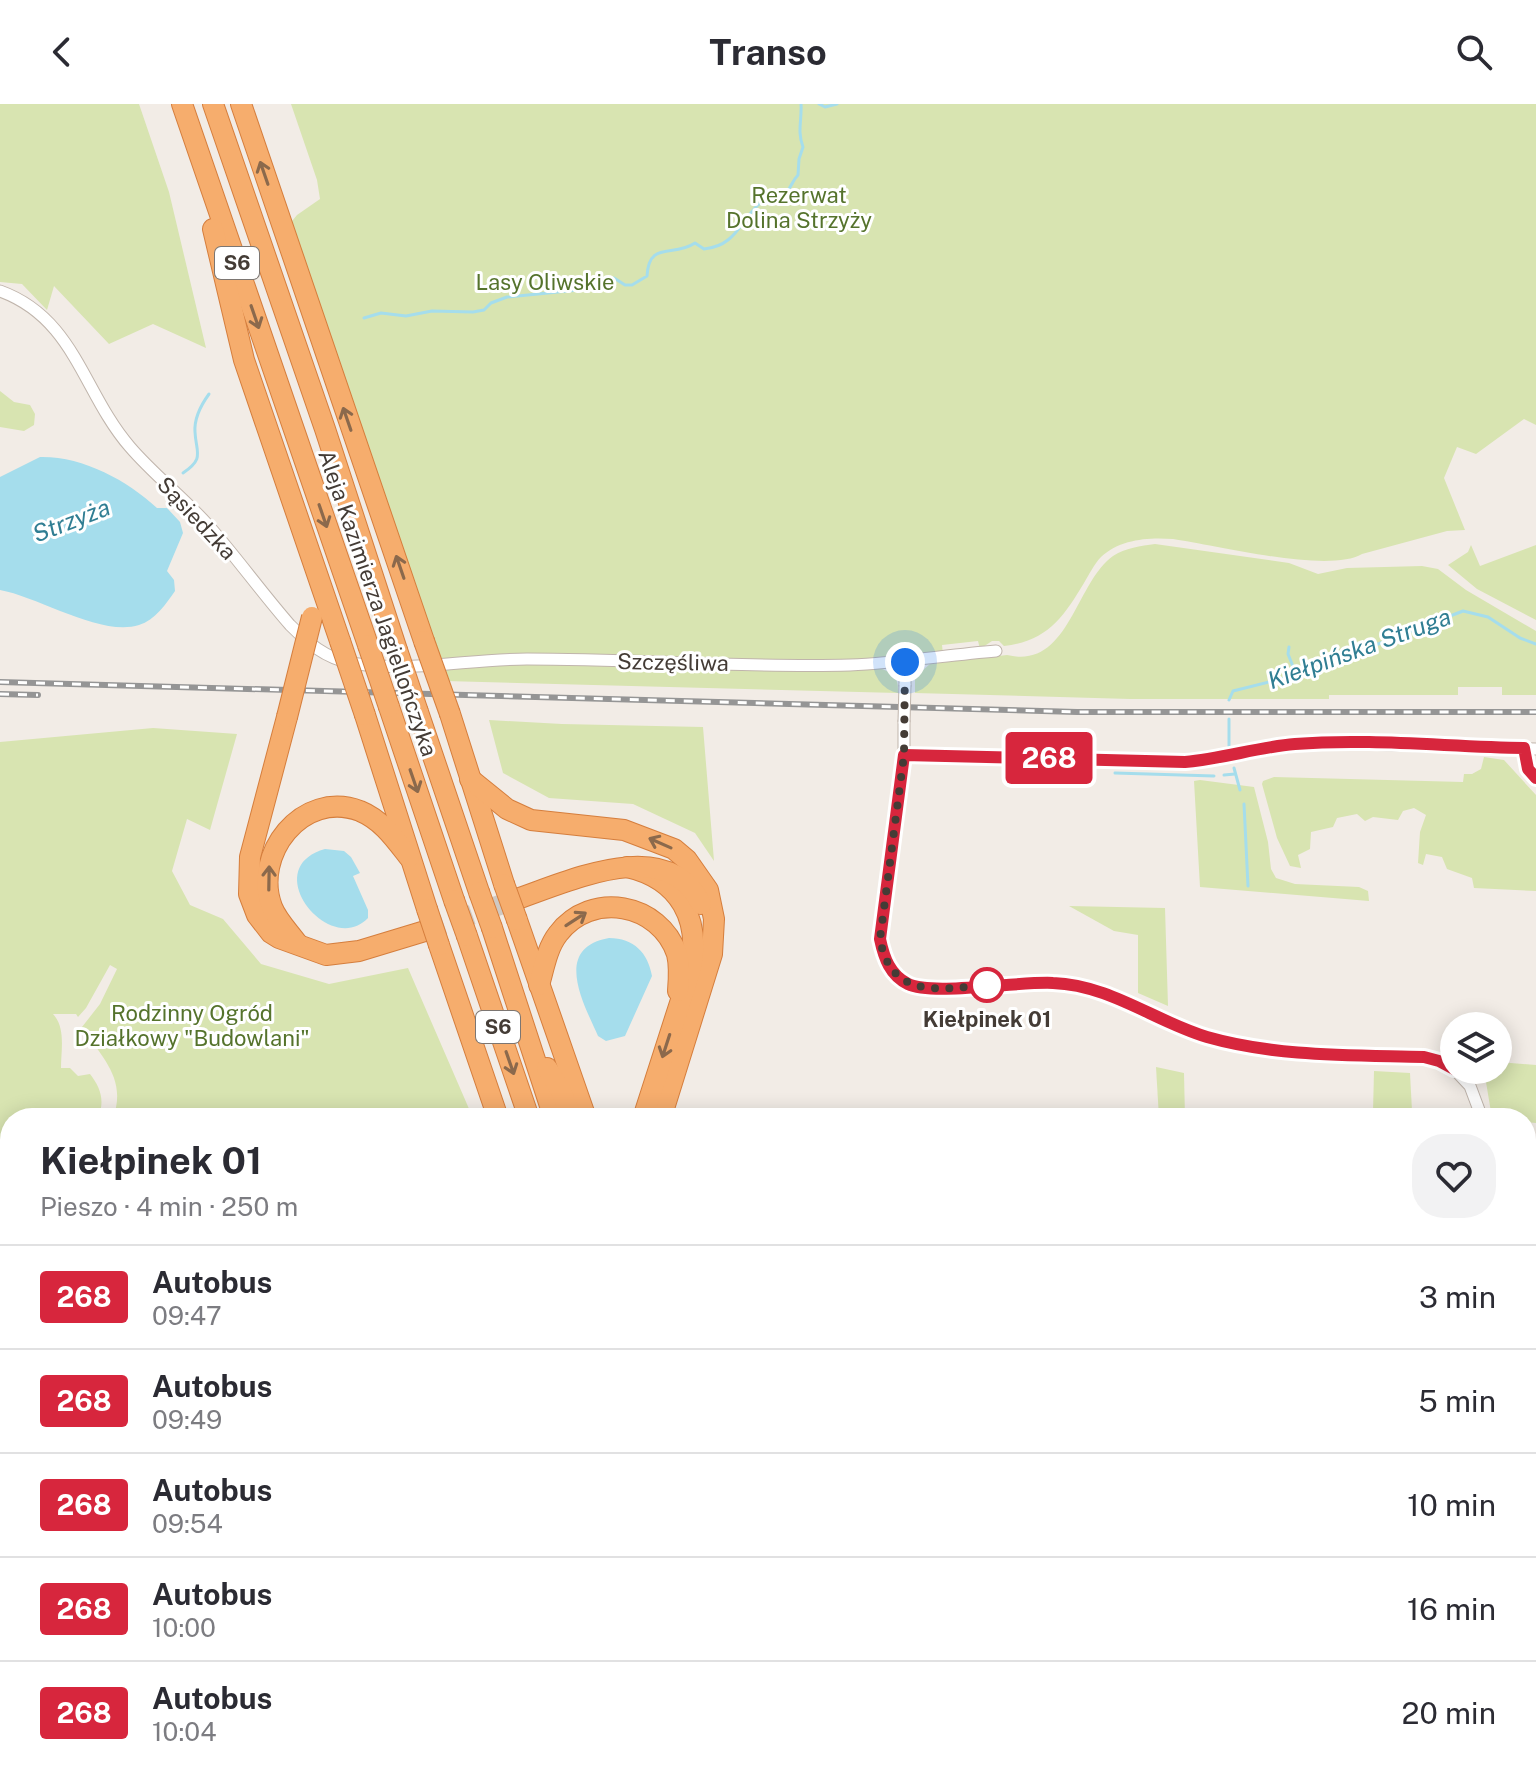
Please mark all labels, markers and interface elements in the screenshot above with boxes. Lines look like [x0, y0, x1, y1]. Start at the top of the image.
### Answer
icon: back [40, 30, 84, 74]
icon: search [1452, 30, 1496, 74]
text: Transo [709, 31, 827, 73]
one-way arrow [256, 160, 271, 185]
park label: Rezerwat Dolina Strzyży [726, 182, 872, 233]
road number: S6 [215, 247, 259, 279]
park label: Lasy Oliwskie [476, 269, 614, 295]
one-way arrow [248, 304, 263, 329]
one-way arrow [338, 407, 353, 432]
street label: Aleja Kazimierza Jagiellończyka [313, 446, 443, 760]
street label: Sąsiedzka [152, 471, 242, 565]
water label: Strzyża [28, 492, 114, 548]
one-way arrow [317, 504, 332, 529]
one-way arrow [391, 555, 406, 580]
water label: Kiełpińska Struga [1264, 602, 1454, 694]
your location [885, 642, 925, 682]
street label: Szczęśliwa [617, 648, 729, 676]
line badge: 268 [1003, 732, 1095, 784]
text: 268 [1022, 741, 1076, 774]
one-way arrow [407, 768, 422, 793]
one-way arrow [648, 834, 673, 849]
one-way arrow [261, 865, 277, 891]
one-way arrow [564, 911, 586, 928]
marker: Kiełpinek 01 [970, 968, 1004, 1002]
park label: Rodzinny Ogród Działkowy "Budowlani" [74, 1000, 310, 1051]
place label: Kiełpinek 01 [923, 1006, 1051, 1032]
road number: S6 [476, 1011, 520, 1043]
map controls [1440, 1012, 1512, 1084]
button: layers [1440, 1012, 1512, 1084]
one-way arrow [658, 1034, 673, 1059]
one-way arrow [504, 1050, 518, 1075]
button: heart [1412, 1134, 1496, 1218]
text: Kiełpinek 01 [40, 1138, 262, 1183]
text: Pieszo · 4 min · 250 m [40, 1191, 298, 1222]
text: Autobus [152, 1264, 272, 1300]
text: 3 min [1419, 1279, 1496, 1315]
text: 268 [57, 1280, 111, 1313]
text: 09:47 [152, 1300, 222, 1331]
text: Autobus [152, 1368, 272, 1404]
text: 5 min [1419, 1383, 1496, 1419]
text: 268 [57, 1384, 111, 1417]
text: 09:49 [152, 1404, 222, 1435]
text: Autobus [152, 1472, 272, 1508]
text: 10 min [1407, 1487, 1496, 1523]
text: 268 [57, 1488, 111, 1521]
text: 09:54 [152, 1508, 223, 1539]
text: Autobus [152, 1576, 272, 1612]
text: 16 min [1407, 1591, 1496, 1627]
text: 268 [57, 1592, 111, 1625]
text: 10:00 [152, 1612, 216, 1643]
text: Autobus [152, 1680, 272, 1716]
text: 20 min [1402, 1695, 1496, 1731]
text: 268 [57, 1696, 111, 1729]
text: 10:04 [152, 1716, 217, 1747]

